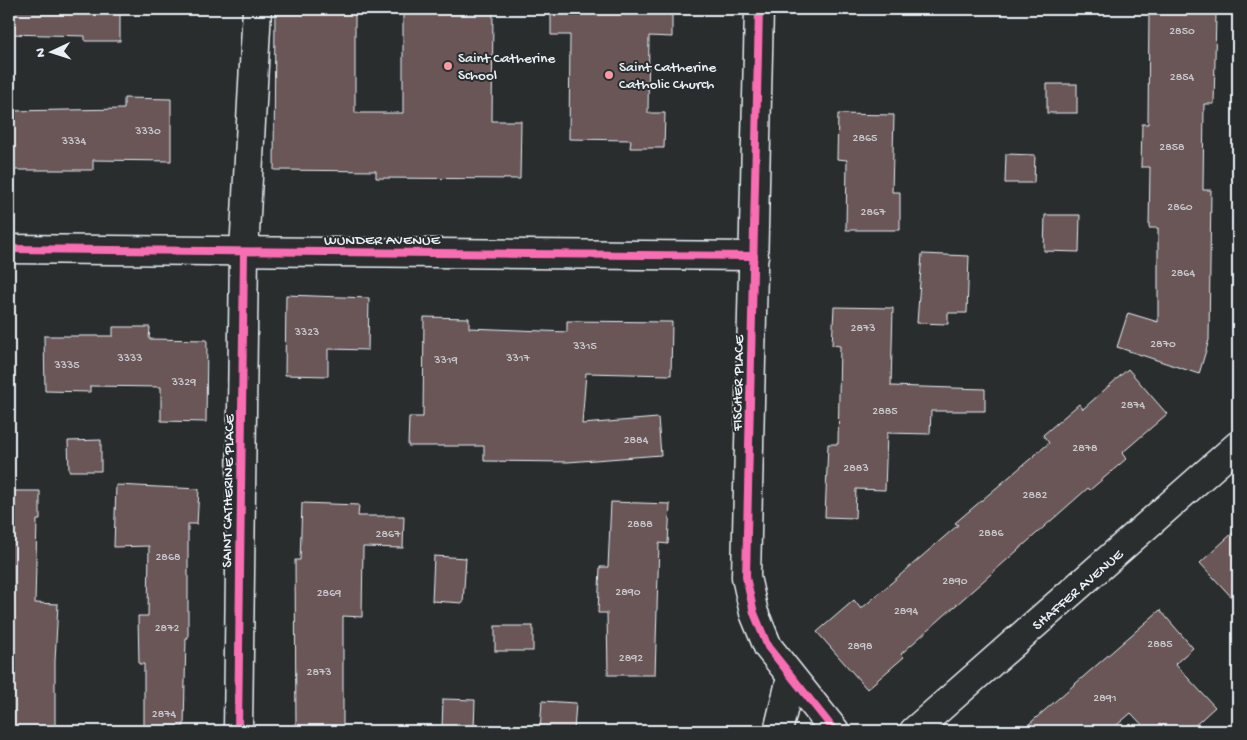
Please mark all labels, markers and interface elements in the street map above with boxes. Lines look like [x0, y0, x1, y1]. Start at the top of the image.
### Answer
house number: 2850 [1169, 25, 1195, 39]
north arrow [28, 28, 78, 78]
text: N [33, 48, 50, 58]
place label: Saint Catherine School [458, 50, 555, 85]
place label: Saint Catherine Catholic Church [619, 59, 716, 94]
marker: Saint Catherine School [442, 60, 454, 72]
marker: Saint Catherine Catholic Church [603, 69, 615, 81]
house number: 2854 [1170, 71, 1195, 85]
house number: 3330 [134, 125, 161, 139]
house number: 2865 [853, 132, 877, 146]
house number: 3334 [61, 135, 86, 149]
house number: 2858 [1159, 141, 1185, 155]
house number: 2860 [1167, 201, 1193, 215]
house number: 2867 [861, 206, 886, 220]
street label: WUNDER AVENUE [324, 232, 441, 250]
house number: 2864 [1171, 267, 1195, 281]
house number: 2873 [851, 322, 875, 336]
house number: 3323 [294, 326, 319, 340]
street label: FISCHER PLACE [729, 334, 749, 432]
house number: 2870 [1150, 338, 1176, 352]
house number: 3315 [572, 340, 597, 354]
house number: 3333 [117, 352, 142, 366]
house number: 3317 [505, 352, 531, 366]
house number: 3319 [433, 354, 458, 368]
house number: 3335 [54, 359, 80, 373]
house number: 3329 [171, 376, 196, 390]
house number: 2874 [1121, 399, 1146, 413]
house number: 2885 [872, 405, 898, 419]
street label: SAINT CATHERINE PLACE [219, 414, 239, 568]
house number: 2884 [624, 434, 649, 448]
house number: 2878 [1072, 442, 1098, 456]
house number: 2883 [843, 462, 869, 476]
house number: 2882 [1023, 489, 1048, 503]
house number: 2888 [627, 518, 653, 532]
house number: 2886 [978, 527, 1004, 541]
house number: 2867 [376, 528, 401, 542]
street label: SHAFFER AVENUE [1029, 546, 1128, 635]
house number: 2868 [155, 551, 181, 565]
house number: 2890 [942, 575, 968, 589]
house number: 2890 [615, 586, 641, 600]
house number: 2869 [317, 587, 341, 601]
house number: 2894 [894, 605, 918, 619]
house number: 2872 [155, 622, 179, 636]
house number: 2885 [1147, 638, 1173, 652]
house number: 2898 [847, 640, 873, 654]
house number: 2892 [619, 652, 643, 666]
house number: 2873 [307, 666, 331, 680]
house number: 2891 [1093, 692, 1117, 706]
house number: 2874 [152, 708, 177, 722]

